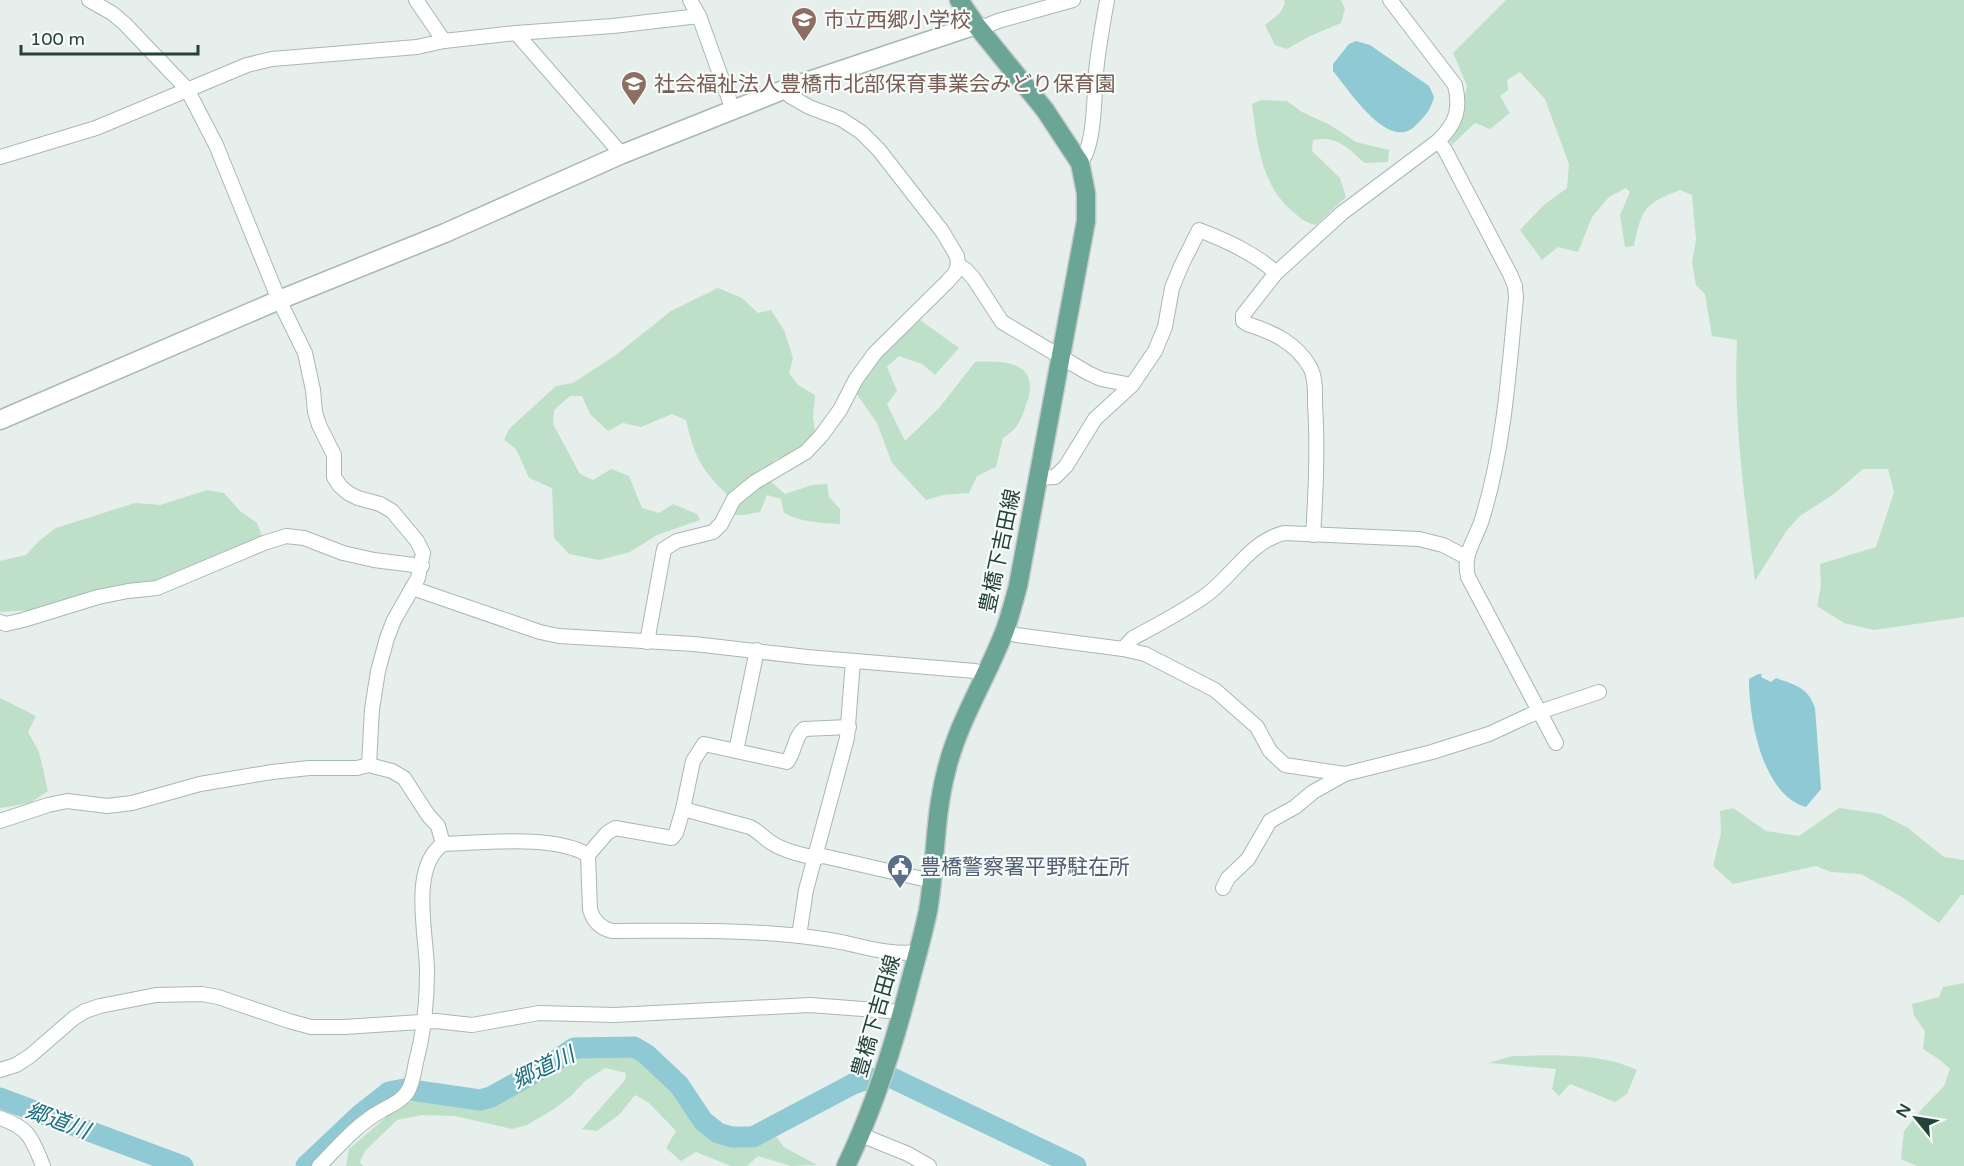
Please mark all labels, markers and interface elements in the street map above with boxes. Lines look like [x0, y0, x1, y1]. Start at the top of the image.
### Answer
school or university icon: 市立西郷小学校 [789, 5, 819, 43]
place label: 市立西郷小学校 [824, 8, 971, 33]
scale bar [21, 18, 198, 56]
text: 100 m [30, 28, 85, 50]
school or university icon: 社会福祉法人豊橋市北部保育事業会みどり保育園 [619, 69, 649, 107]
place label: 社会福祉法人豊橋市北部保育事業会みどり保育園 [654, 72, 1116, 97]
street label: 豊橋下吉田線 [975, 487, 1026, 615]
public building icon: 豊橋警察署平野駐在所 [885, 852, 915, 890]
place label: 豊橋警察署平野駐在所 [920, 855, 1130, 880]
street label: 豊橋下吉田線 [847, 952, 906, 1080]
water label: 郷道川 [508, 1041, 581, 1094]
north arrow [1886, 1088, 1946, 1148]
water label: 郷道川 [22, 1097, 95, 1145]
text: N [1892, 1100, 1916, 1122]

